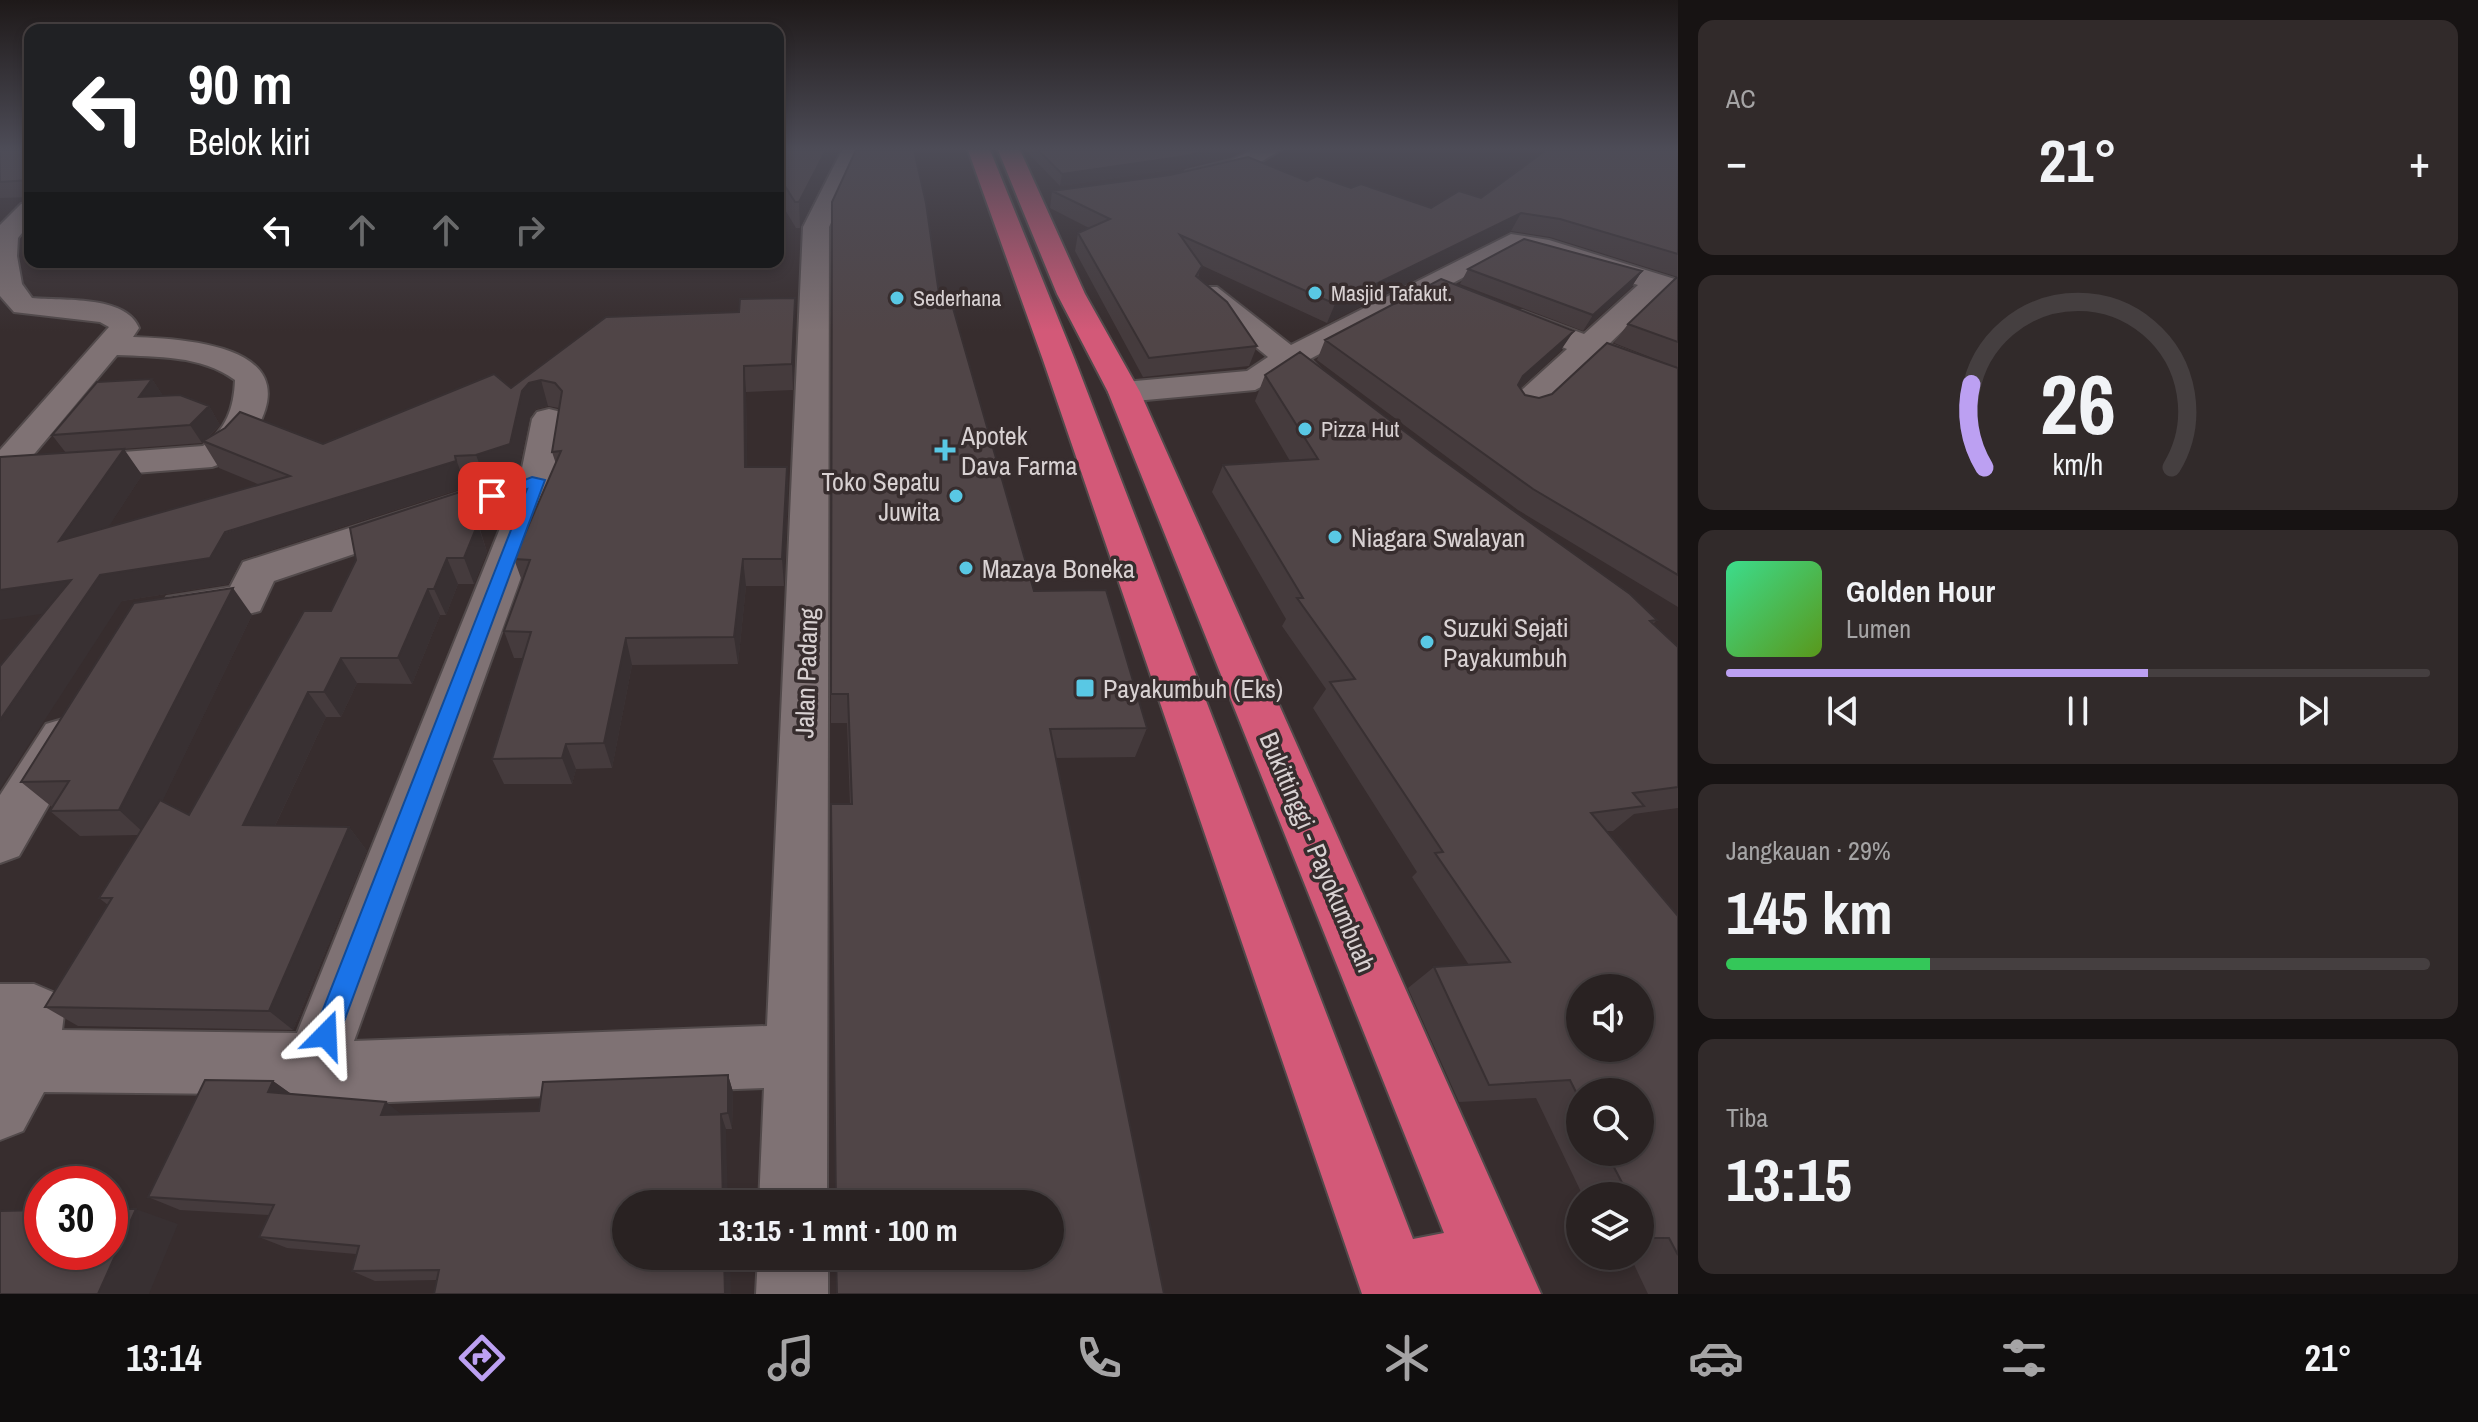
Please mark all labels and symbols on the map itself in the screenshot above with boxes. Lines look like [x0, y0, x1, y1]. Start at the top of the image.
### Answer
place label: Masjid Tafakut. [1331, 278, 1452, 308]
place label: Sederhana [913, 283, 1001, 313]
marker: Masjid Tafakut. [1306, 284, 1324, 302]
marker: Sederhana [888, 289, 906, 307]
place label: Pizza Hut [1321, 414, 1399, 444]
place label: Apotek Dava Farma [960, 418, 1077, 483]
marker: Pizza Hut [1296, 420, 1314, 438]
marker: Apotek Dava Farma [936, 441, 954, 459]
pin [458, 462, 526, 530]
place label: Toko Sepatu Juwita [821, 464, 940, 529]
marker: Toko Sepatu Juwita [947, 487, 965, 505]
place label: Niagara Swalayan [1351, 520, 1525, 555]
marker: Niagara Swalayan [1326, 528, 1344, 546]
place label: Mazaya Boneka [982, 551, 1135, 586]
marker: Mazaya Boneka [957, 559, 975, 577]
street label: Jalan Padang [786, 607, 826, 739]
place label: Suzuki Sejati Payakumbuh [1443, 610, 1569, 675]
marker: Suzuki Sejati Payakumbuh [1418, 633, 1436, 651]
place label: Payakumbuh (Eks) [1103, 671, 1283, 706]
marker: Payakumbuh (Eks) [1074, 677, 1096, 699]
street label: Bukittinggi - Payokumbuah [1252, 727, 1384, 977]
position arrow [284, 993, 368, 1077]
speed limit sign: 30 [24, 1166, 128, 1270]

